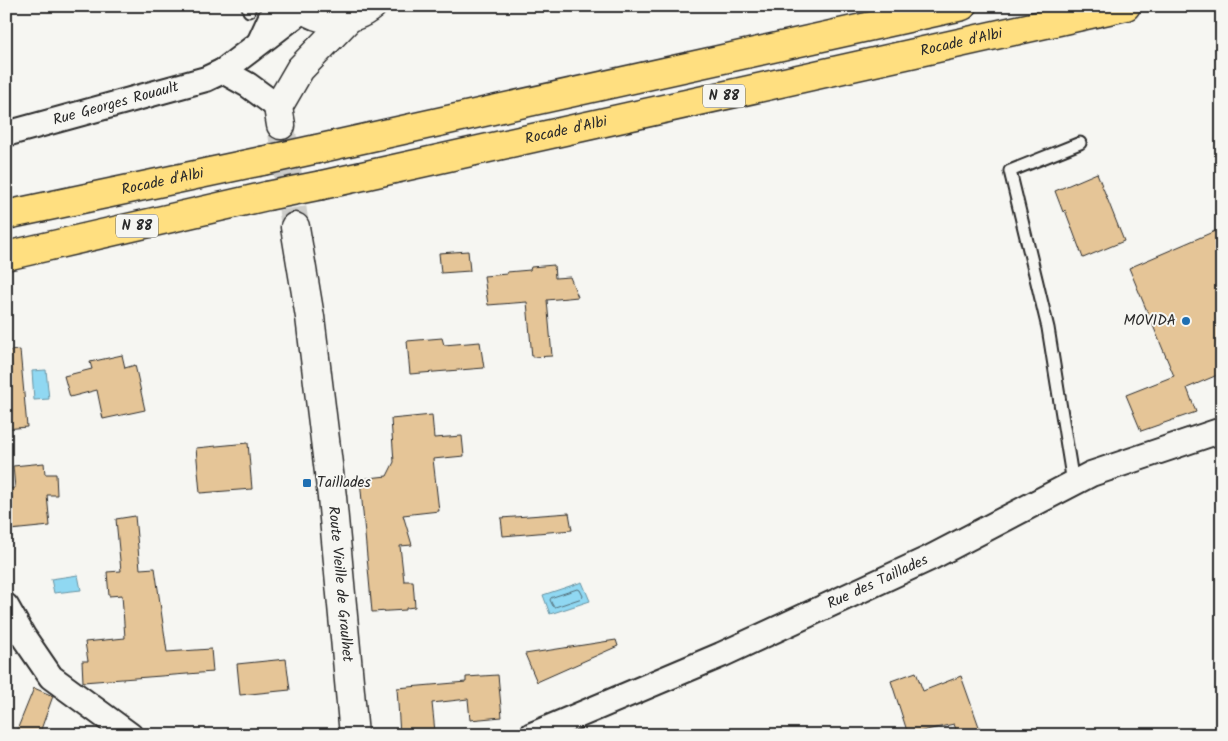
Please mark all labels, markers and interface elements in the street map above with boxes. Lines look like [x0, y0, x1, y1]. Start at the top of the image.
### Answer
street label: Rocade d'Albi [918, 22, 1006, 63]
street label: Rue Georges Rouault [50, 75, 182, 132]
road number: N 88 [703, 84, 745, 108]
street label: Rocade d'Albi [523, 110, 611, 151]
street label: Rocade d'Albi [119, 161, 207, 202]
road number: N 88 [116, 215, 158, 238]
place label: MOVIDA [1124, 309, 1176, 333]
marker: MOVIDA [1180, 315, 1192, 327]
place label: Taillades [317, 471, 371, 495]
marker: Taillades [301, 477, 313, 489]
street label: Route Vieille de Graulhet [321, 505, 359, 663]
street label: Rue des Taillades [823, 548, 933, 616]

